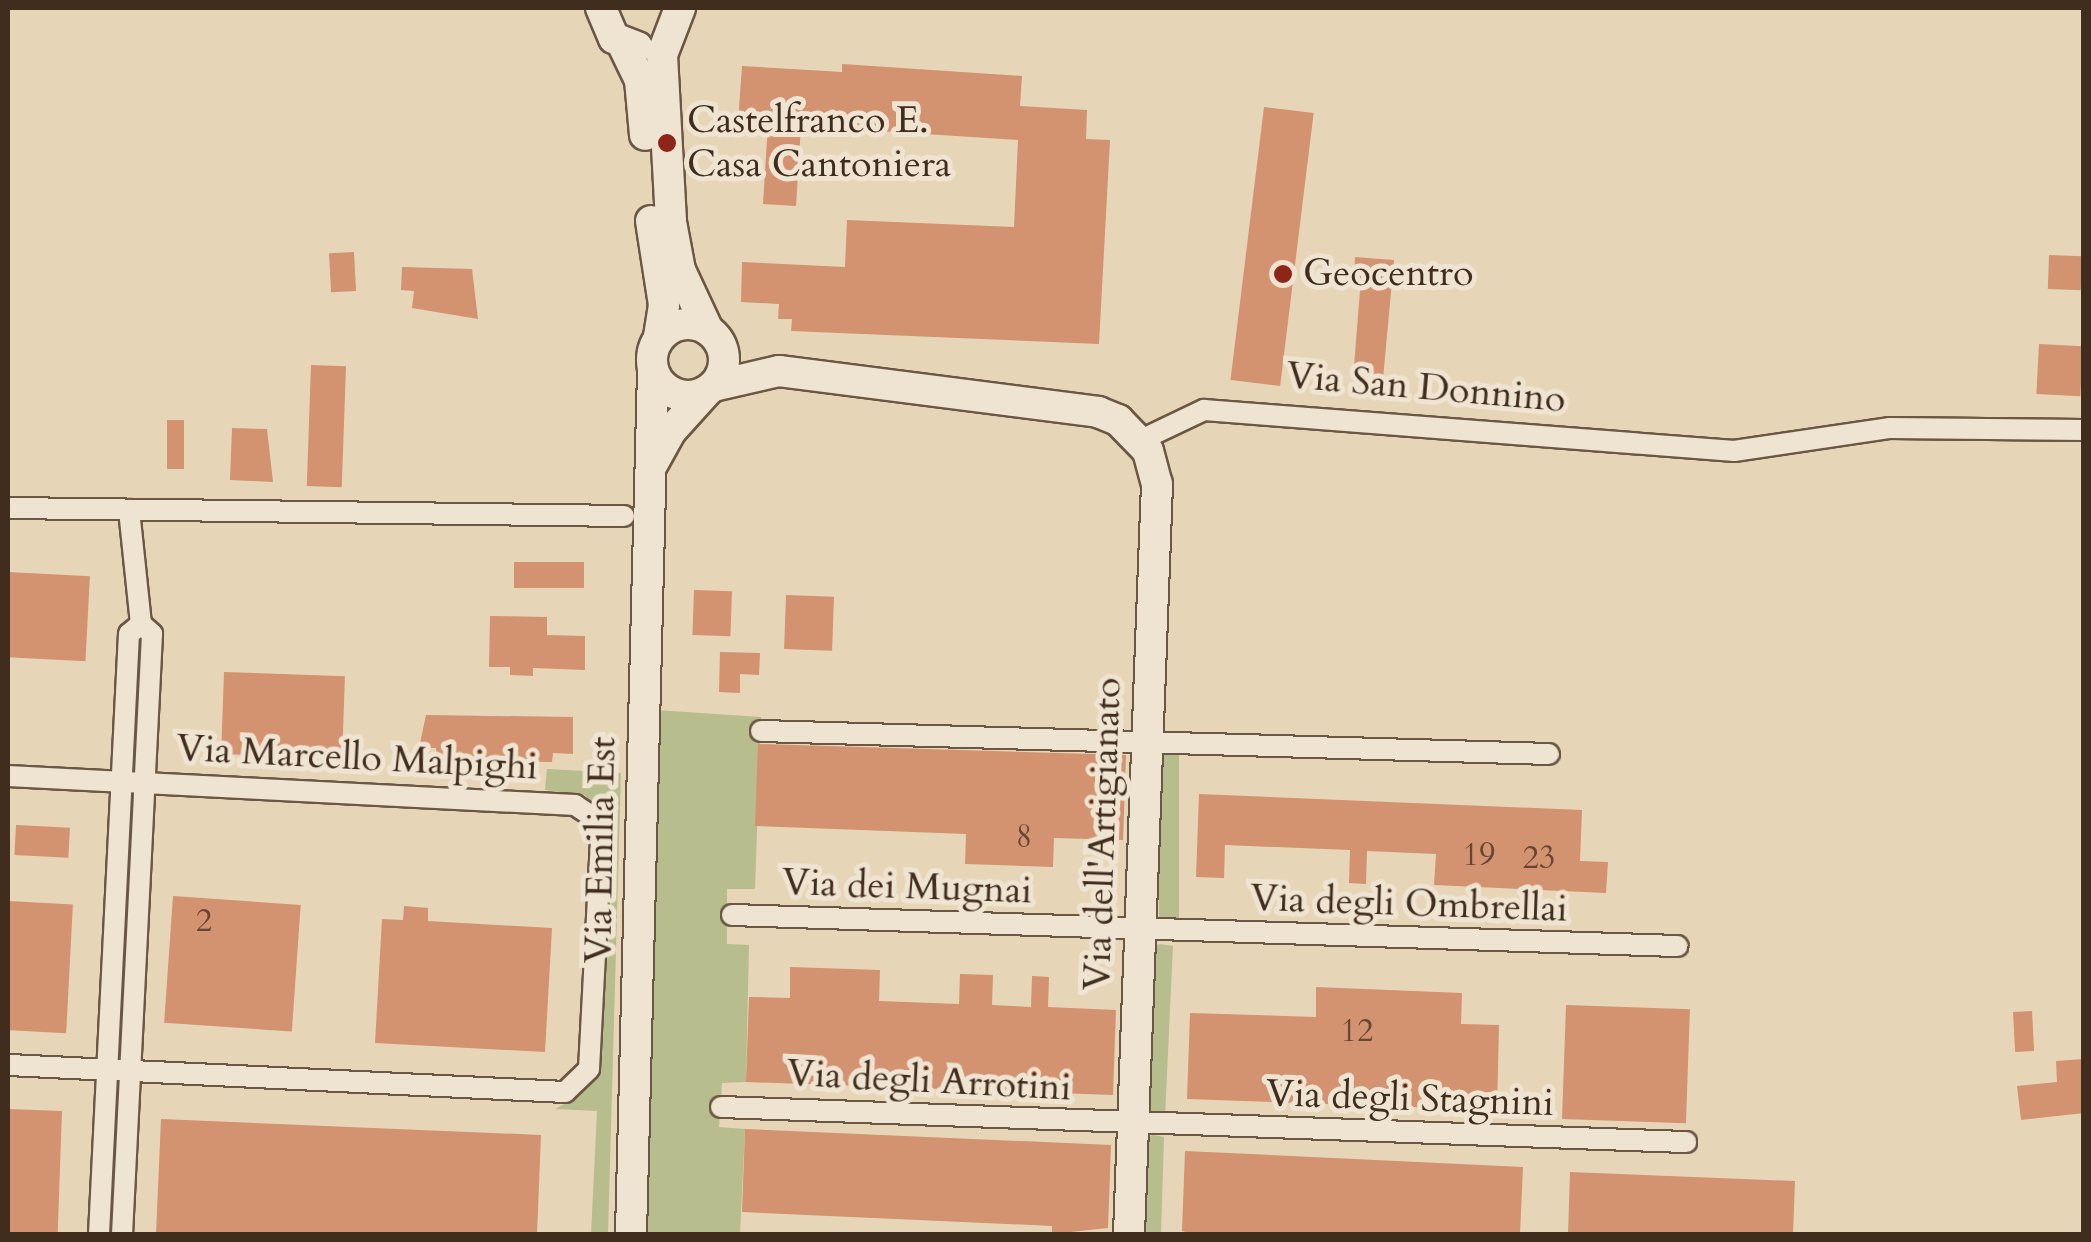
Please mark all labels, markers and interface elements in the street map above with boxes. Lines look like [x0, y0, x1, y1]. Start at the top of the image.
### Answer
place label: Castelfranco E. Casa Cantoniera [687, 98, 951, 188]
marker: Castelfranco E. Casa Cantoniera [656, 132, 678, 154]
place label: Geocentro [1303, 251, 1473, 297]
marker: Geocentro [1272, 263, 1294, 285]
street label: Via San Donnino [1285, 353, 1567, 423]
street label: Via dell'Artigianato [1075, 677, 1131, 991]
street label: Via Marcello Malpighi [175, 726, 539, 790]
street label: Via Emilia Est [576, 736, 626, 964]
house number: 8 [1016, 818, 1032, 856]
house number: 19 [1463, 836, 1495, 874]
house number: 23 [1523, 839, 1555, 877]
street label: Via dei Mugnai [781, 860, 1033, 914]
street label: Via degli Ombrellai [1250, 876, 1568, 932]
house number: 2 [196, 902, 212, 940]
house number: 12 [1341, 1012, 1373, 1050]
street label: Via degli Arrotini [786, 1051, 1072, 1111]
street label: Via degli Stagnini [1265, 1071, 1555, 1127]

